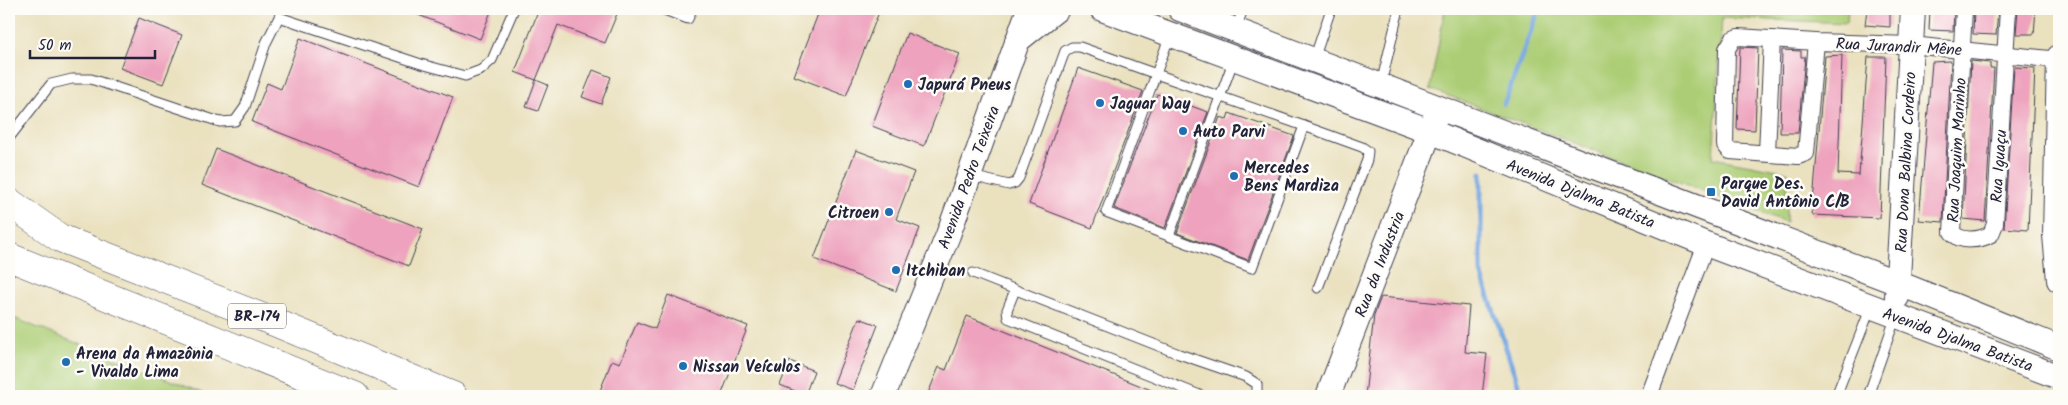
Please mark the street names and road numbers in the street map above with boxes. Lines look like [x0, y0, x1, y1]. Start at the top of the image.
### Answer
street label: Rua Jurandir Mêne [1835, 32, 1963, 63]
street label: Rua Dona Balbina Cordeiro [1889, 71, 1924, 253]
street label: Rua Joaquim Marinho [1941, 77, 1974, 223]
street label: Avenida Pedro Teixeira [932, 102, 1007, 253]
street label: Rua Iguaçu [1984, 128, 2015, 204]
street label: Avenida Djalma Batista [1502, 153, 1659, 236]
street label: Rua da Industria [1349, 208, 1412, 321]
street label: Avenida Djalma Batista [1879, 302, 2036, 379]
road number: BR-174 [228, 304, 286, 328]

